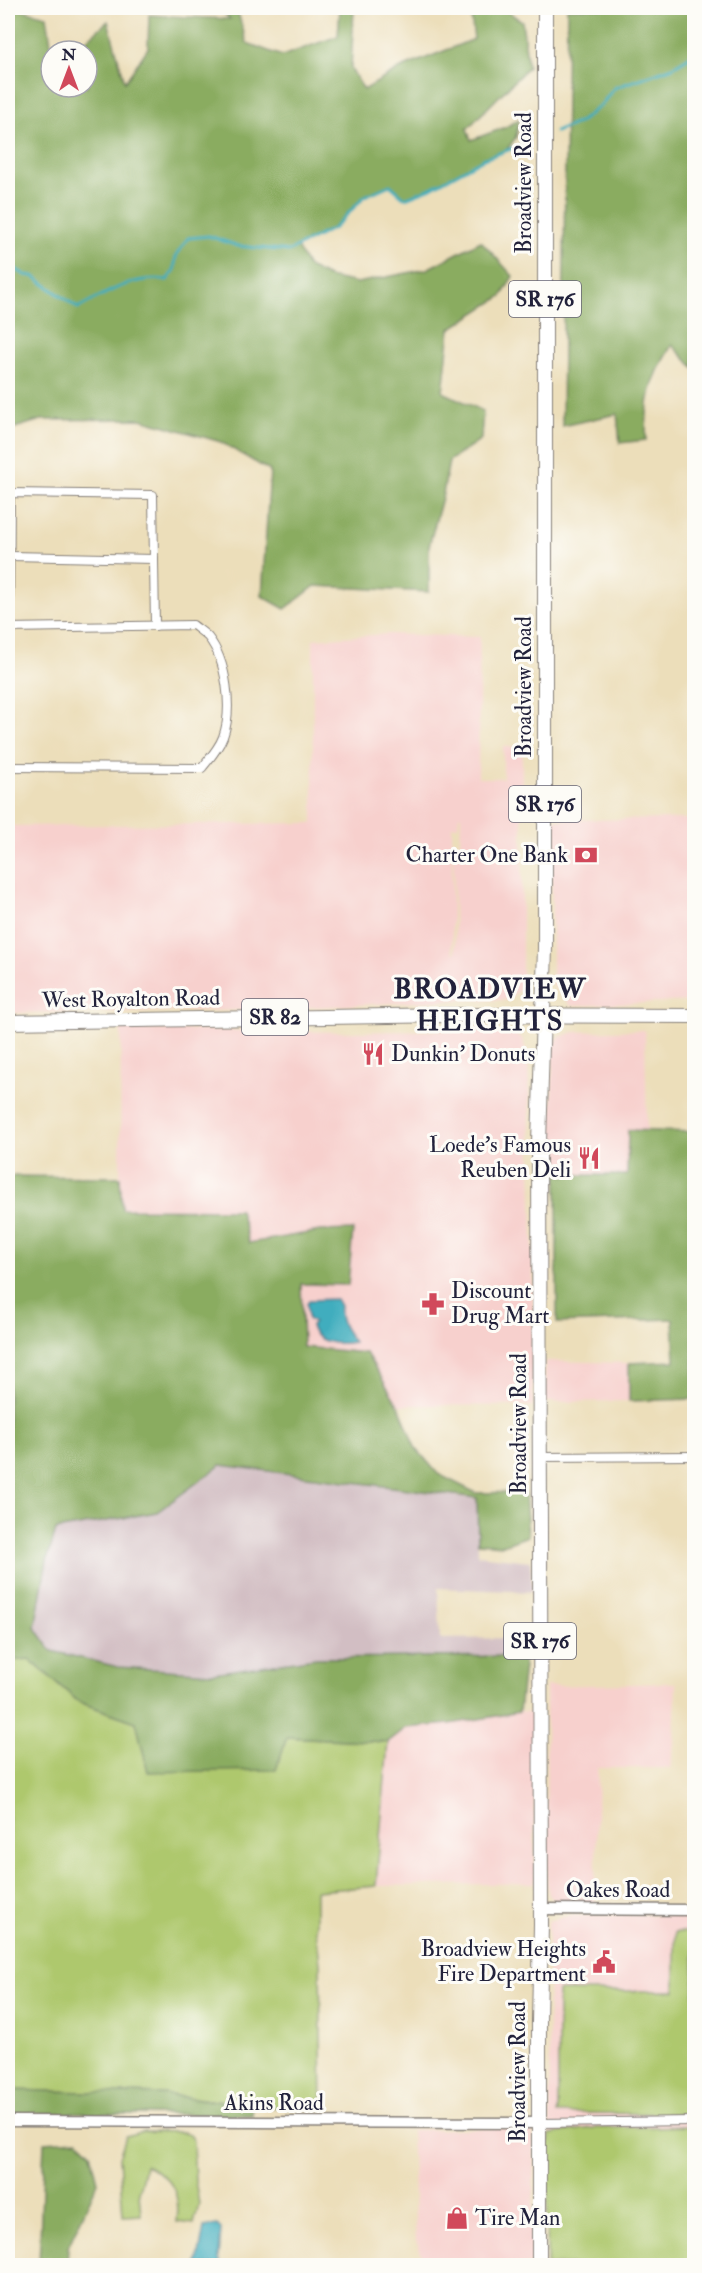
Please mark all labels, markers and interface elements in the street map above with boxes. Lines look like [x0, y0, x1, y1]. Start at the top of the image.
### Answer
north arrow [39, 39, 99, 99]
text: N [61, 45, 77, 65]
street label: Broadview Road [510, 112, 538, 254]
road number: SR 176 [509, 281, 581, 317]
street label: Broadview Road [510, 616, 538, 758]
road number: SR 176 [509, 786, 581, 822]
place label: Charter One Bank [406, 841, 568, 869]
bank icon: Charter One Bank [573, 842, 599, 868]
district label: BROADVIEW HEIGHTS [393, 972, 587, 1039]
street label: West Royalton Road [40, 983, 221, 1015]
road number: SR 82 [242, 999, 308, 1035]
place label: Dunkin' Donuts [391, 1040, 535, 1068]
restaurant icon: Dunkin' Donuts [360, 1041, 386, 1067]
place label: Loede's Famous Reuben Deli [429, 1131, 571, 1184]
restaurant icon: Loede's Famous Reuben Deli [576, 1145, 602, 1171]
place label: Discount Drug Mart [451, 1277, 549, 1330]
pharmacy icon: Discount Drug Mart [420, 1291, 446, 1317]
street label: Broadview Road [505, 1353, 533, 1495]
road number: SR 176 [504, 1623, 576, 1659]
street label: Oakes Road [566, 1876, 670, 1904]
place label: Broadview Heights Fire Department [421, 1935, 586, 1989]
public building icon: Broadview Heights Fire Department [591, 1949, 617, 1975]
street label: Broadview Road [504, 2001, 532, 2143]
street label: Akins Road [223, 2089, 324, 2117]
place label: Tire Man [475, 2204, 560, 2232]
shop icon: Tire Man [444, 2205, 470, 2231]

